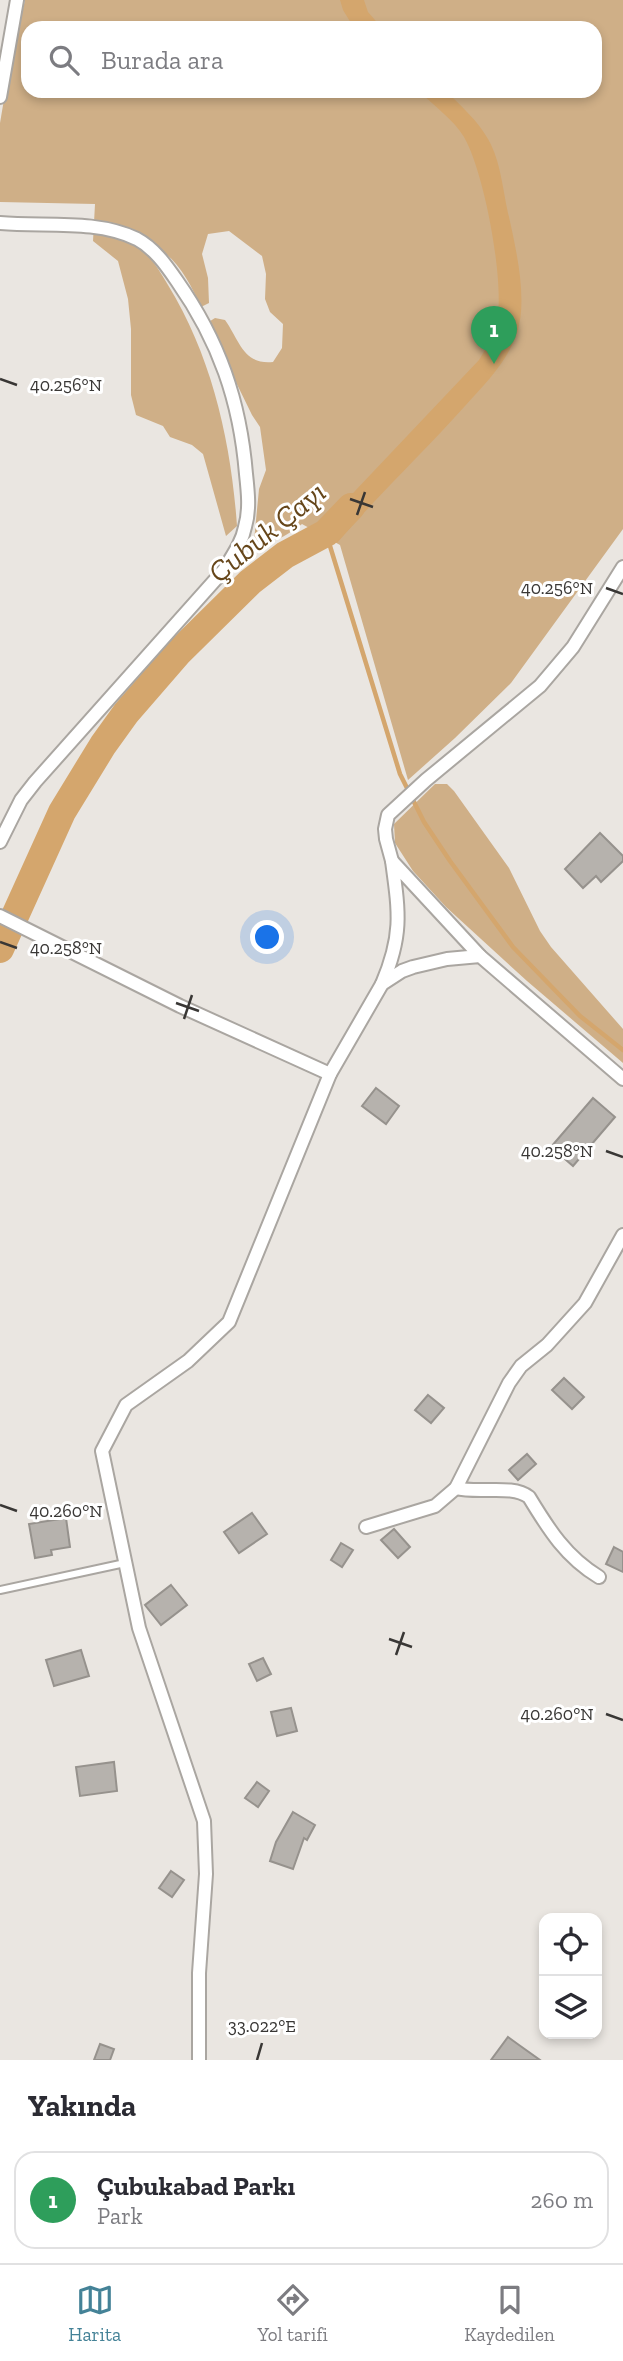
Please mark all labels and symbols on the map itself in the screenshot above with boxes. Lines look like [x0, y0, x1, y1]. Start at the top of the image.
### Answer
pin: 1 [471, 306, 517, 364]
text: 40.256°N [30, 374, 102, 396]
water label: Çubuk Çayı [201, 474, 333, 590]
text: 40.256°N [521, 577, 593, 599]
your location [250, 920, 284, 954]
text: 40.258°N [30, 937, 102, 959]
text: 40.258°N [521, 1140, 593, 1162]
text: 40.260°N [29, 1500, 103, 1522]
text: 40.260°N [520, 1703, 594, 1725]
text: 33.022°E [228, 2015, 296, 2037]

